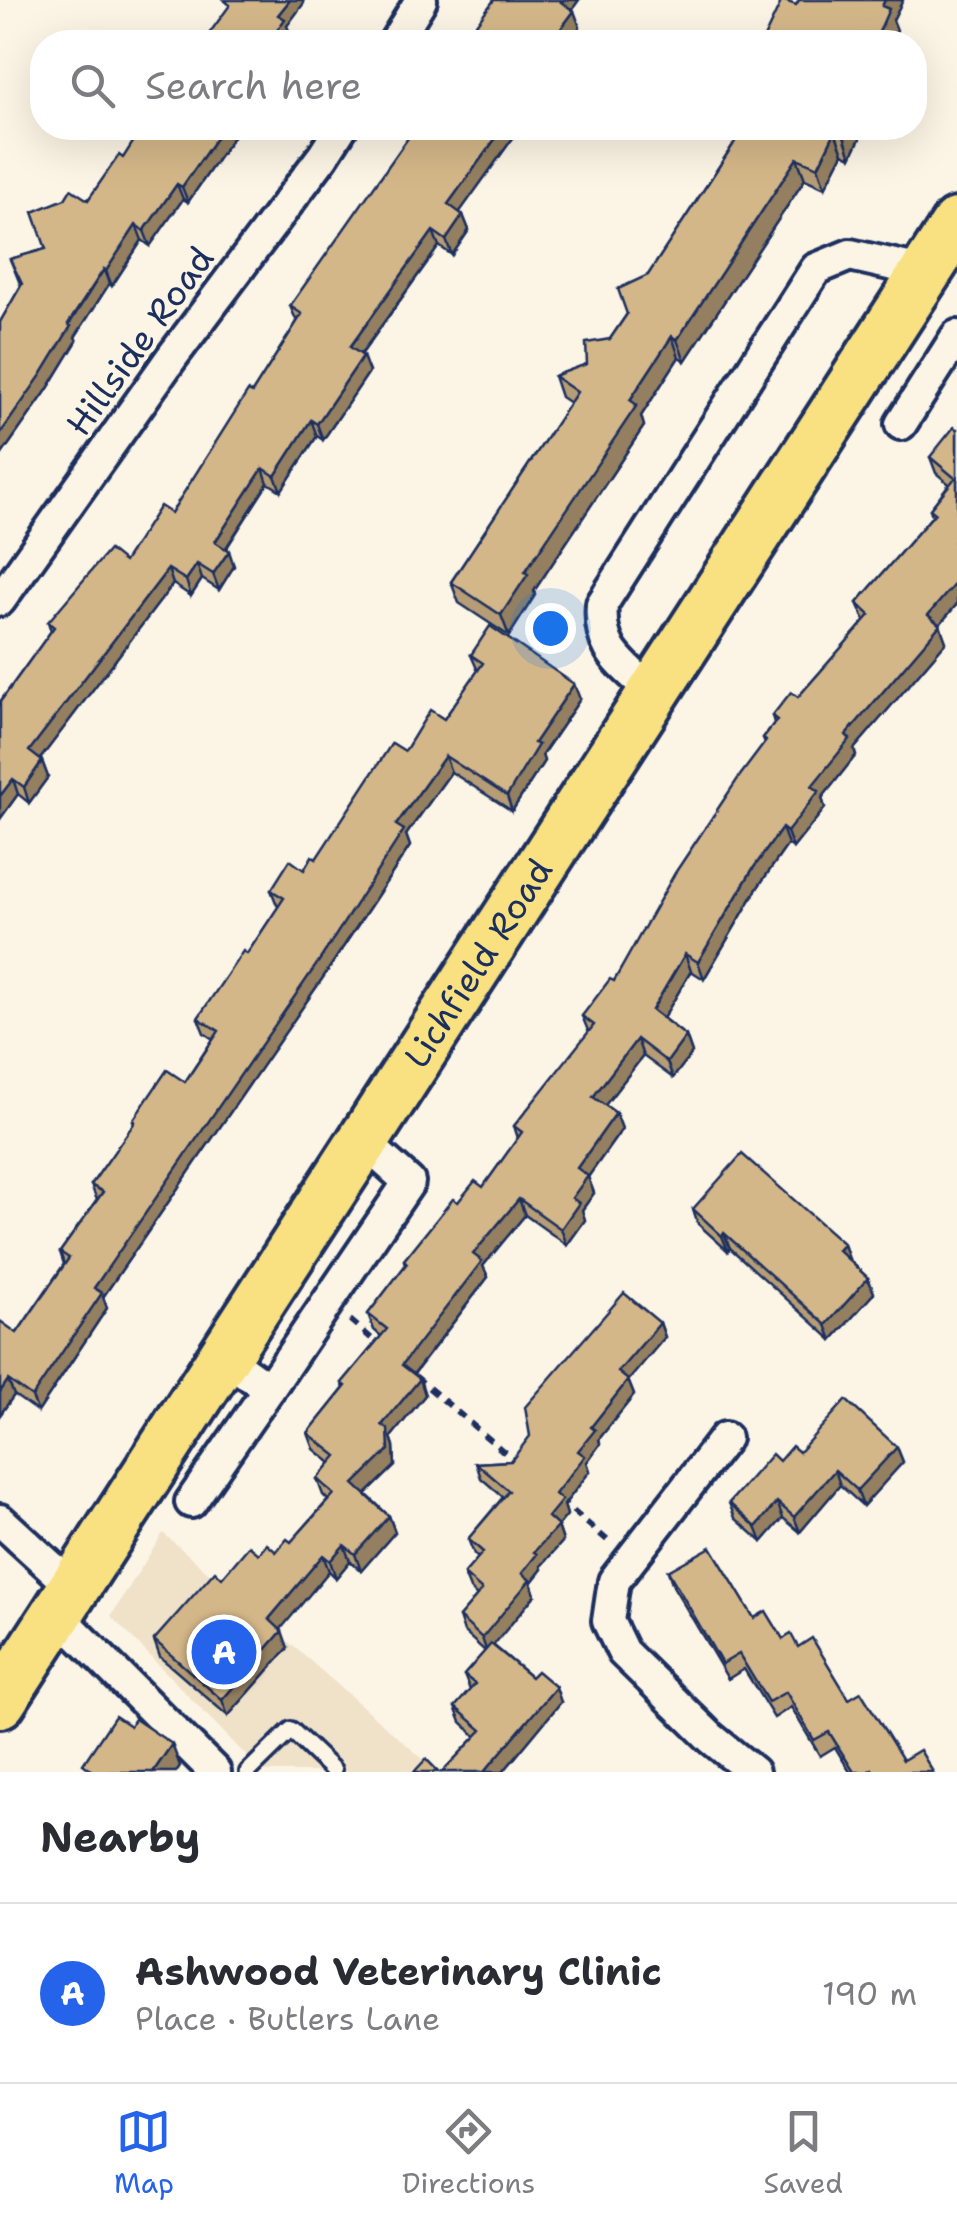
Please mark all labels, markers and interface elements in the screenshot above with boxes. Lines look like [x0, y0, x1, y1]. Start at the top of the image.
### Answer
search box [30, 30, 927, 140]
icon: search [65, 58, 120, 113]
text: Search here [145, 60, 362, 111]
street label: Hillside Road [55, 237, 224, 445]
your location [525, 603, 576, 654]
street label: Lichfield Road [393, 849, 563, 1077]
pin: A [192, 1614, 256, 1690]
text: Nearby [40, 1809, 200, 1865]
text: Ashwood Veterinary Clinic [135, 1946, 662, 1997]
text: A [60, 1972, 85, 2015]
text: 190 m [822, 1972, 917, 2015]
text: Place · Butlers Lane [135, 1997, 440, 2040]
tab: Map [114, 2104, 174, 2202]
tab: Directions [402, 2104, 535, 2202]
tab: Saved [763, 2104, 843, 2202]

